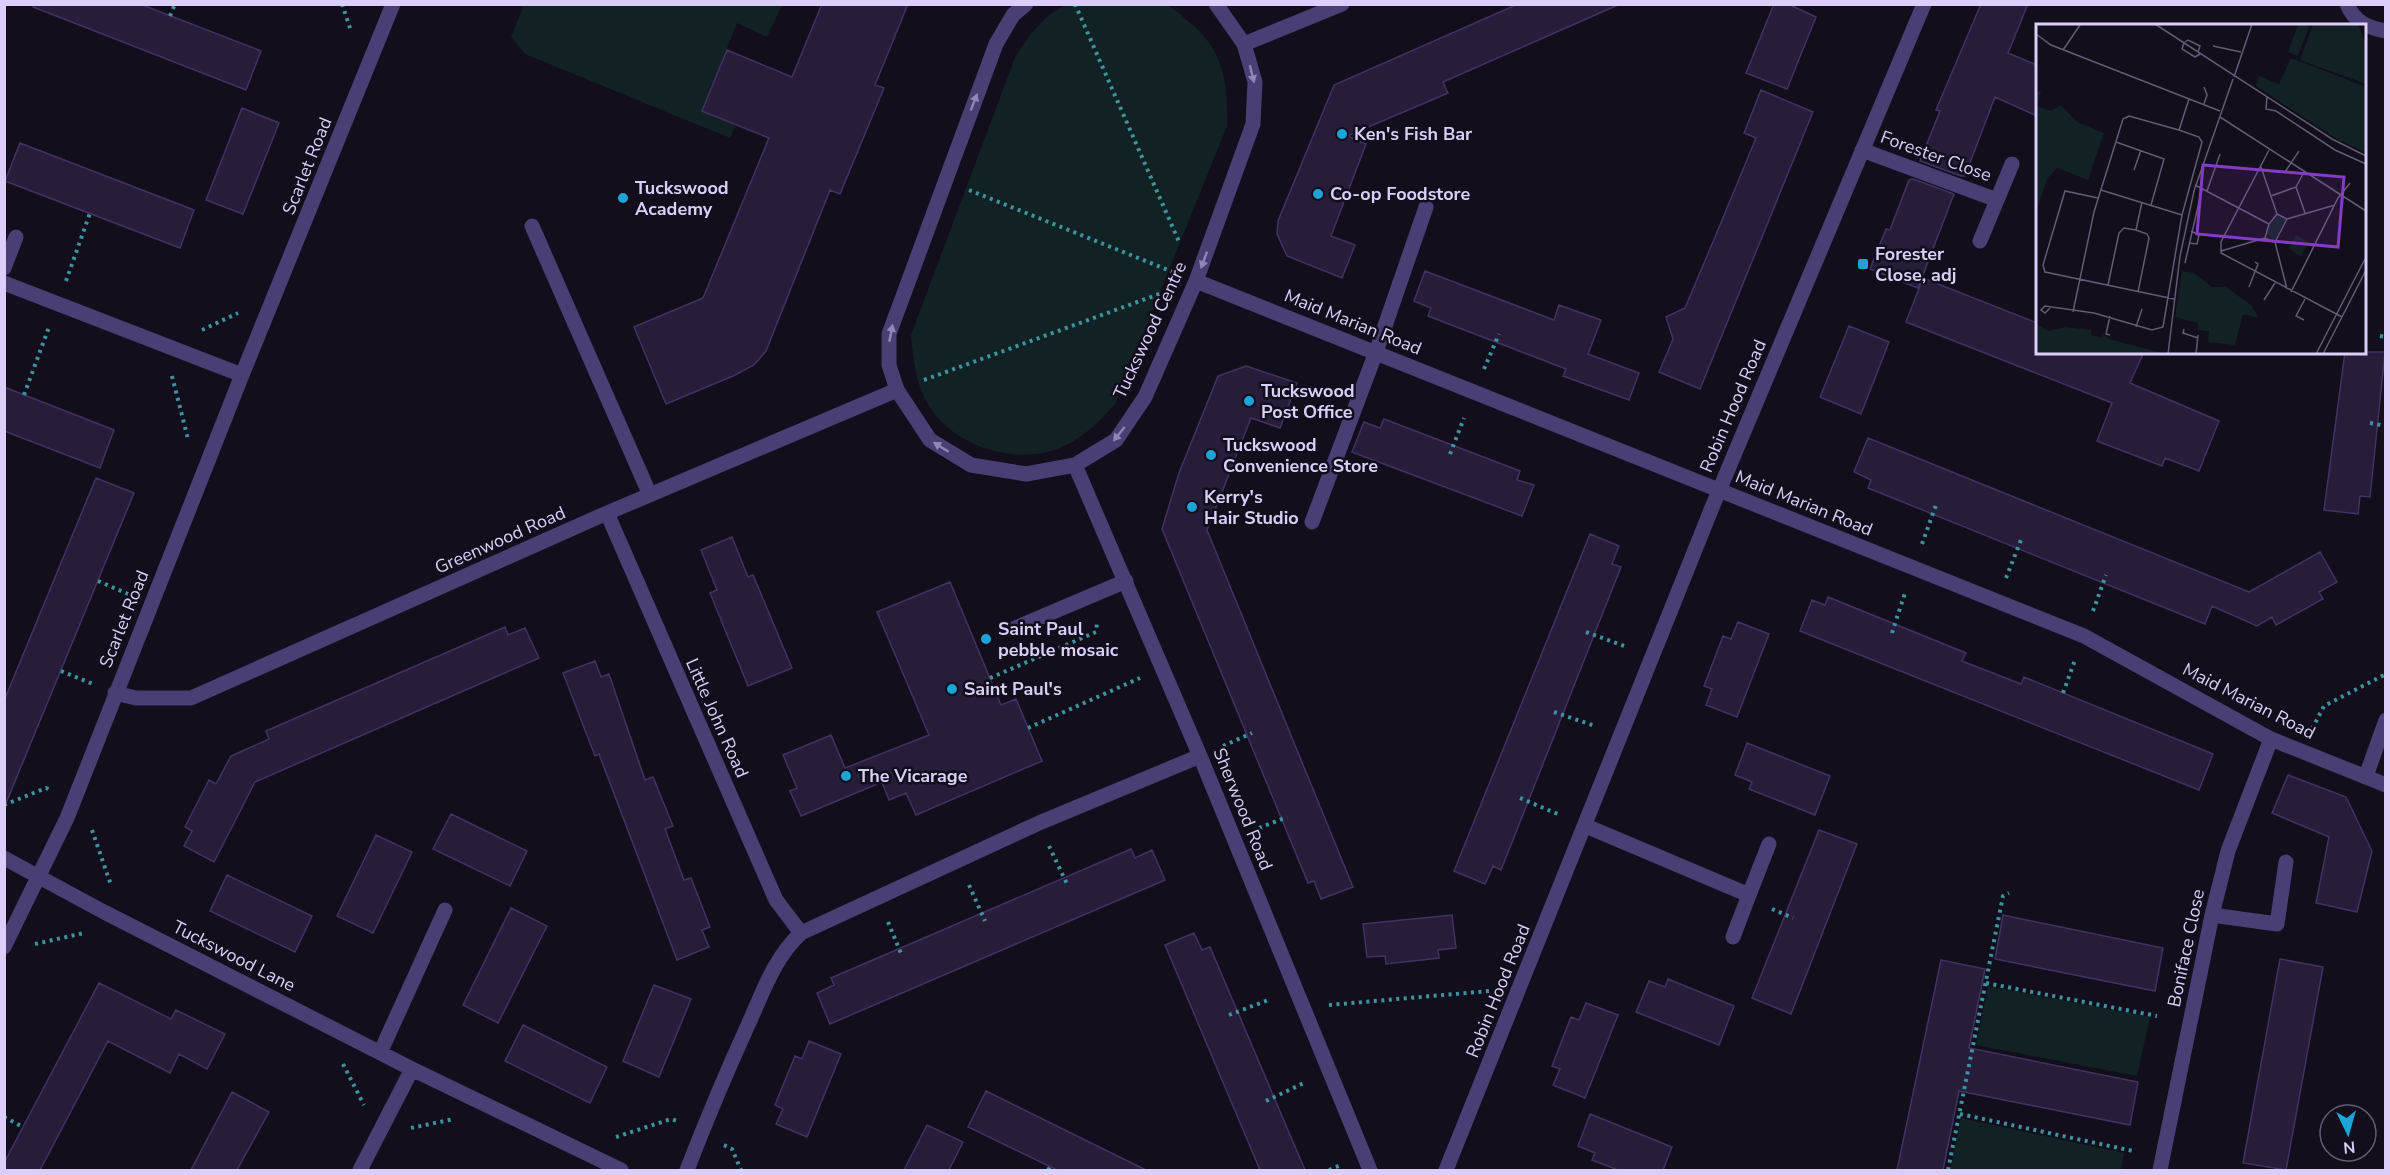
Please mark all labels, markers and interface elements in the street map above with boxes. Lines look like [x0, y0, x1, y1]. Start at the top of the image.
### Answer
inset map [2036, 24, 2366, 354]
one-way arrow [1248, 64, 1258, 83]
one-way arrow [970, 93, 980, 111]
street label: Scarlet Road [277, 114, 337, 218]
place label: Ken's Fish Bar [1354, 122, 1472, 146]
street label: Forester Close [1877, 125, 1995, 187]
marker: Ken's Fish Bar [1335, 127, 1349, 141]
place label: Tuckswood Academy [635, 176, 729, 221]
place label: Co-op Foodstore [1330, 182, 1470, 206]
marker: Co-op Foodstore [1311, 187, 1325, 201]
marker: Tuckswood Academy [616, 191, 630, 205]
place label: Forester Close, adj [1875, 242, 1956, 287]
one-way arrow [1199, 251, 1209, 269]
street label: Tuckswood Centre [1108, 257, 1192, 403]
marker: Forester Close, adj [1856, 257, 1870, 271]
street label: Maid Marian Road [1281, 284, 1425, 360]
one-way arrow [886, 323, 895, 342]
street label: Robin Hood Road [1694, 336, 1772, 476]
place label: Tuckswood Post Office [1261, 379, 1355, 424]
marker: Tuckswood Post Office [1242, 394, 1256, 408]
one-way arrow [1112, 426, 1125, 442]
place label: Tuckswood Convenience Store [1223, 433, 1378, 478]
one-way arrow [933, 441, 949, 452]
marker: Tuckswood Convenience Store [1204, 448, 1218, 462]
street label: Maid Marian Road [1732, 465, 1876, 541]
place label: Kerry's Hair Studio [1204, 485, 1299, 530]
street label: Greenwood Road [431, 500, 569, 580]
marker: Kerry's Hair Studio [1185, 500, 1199, 514]
street label: Scarlet Road [94, 567, 154, 671]
place label: Saint Paul pebble mosaic [998, 617, 1119, 662]
marker: Saint Paul pebble mosaic [979, 632, 993, 646]
street label: Little John Road [680, 654, 754, 782]
street label: Maid Marian Road [2178, 657, 2320, 745]
place label: Saint Paul's [964, 677, 1062, 701]
marker: Saint Paul's [945, 682, 959, 696]
street label: Sherwood Road [1208, 744, 1278, 874]
place label: The Vicarage [858, 764, 968, 788]
marker: The Vicarage [839, 769, 853, 783]
street label: Boniface Close [2162, 887, 2210, 1009]
street label: Tuckswood Lane [169, 915, 299, 997]
street label: Robin Hood Road [1460, 921, 1536, 1061]
north arrow [2318, 1103, 2378, 1163]
text: N [2342, 1135, 2356, 1158]

